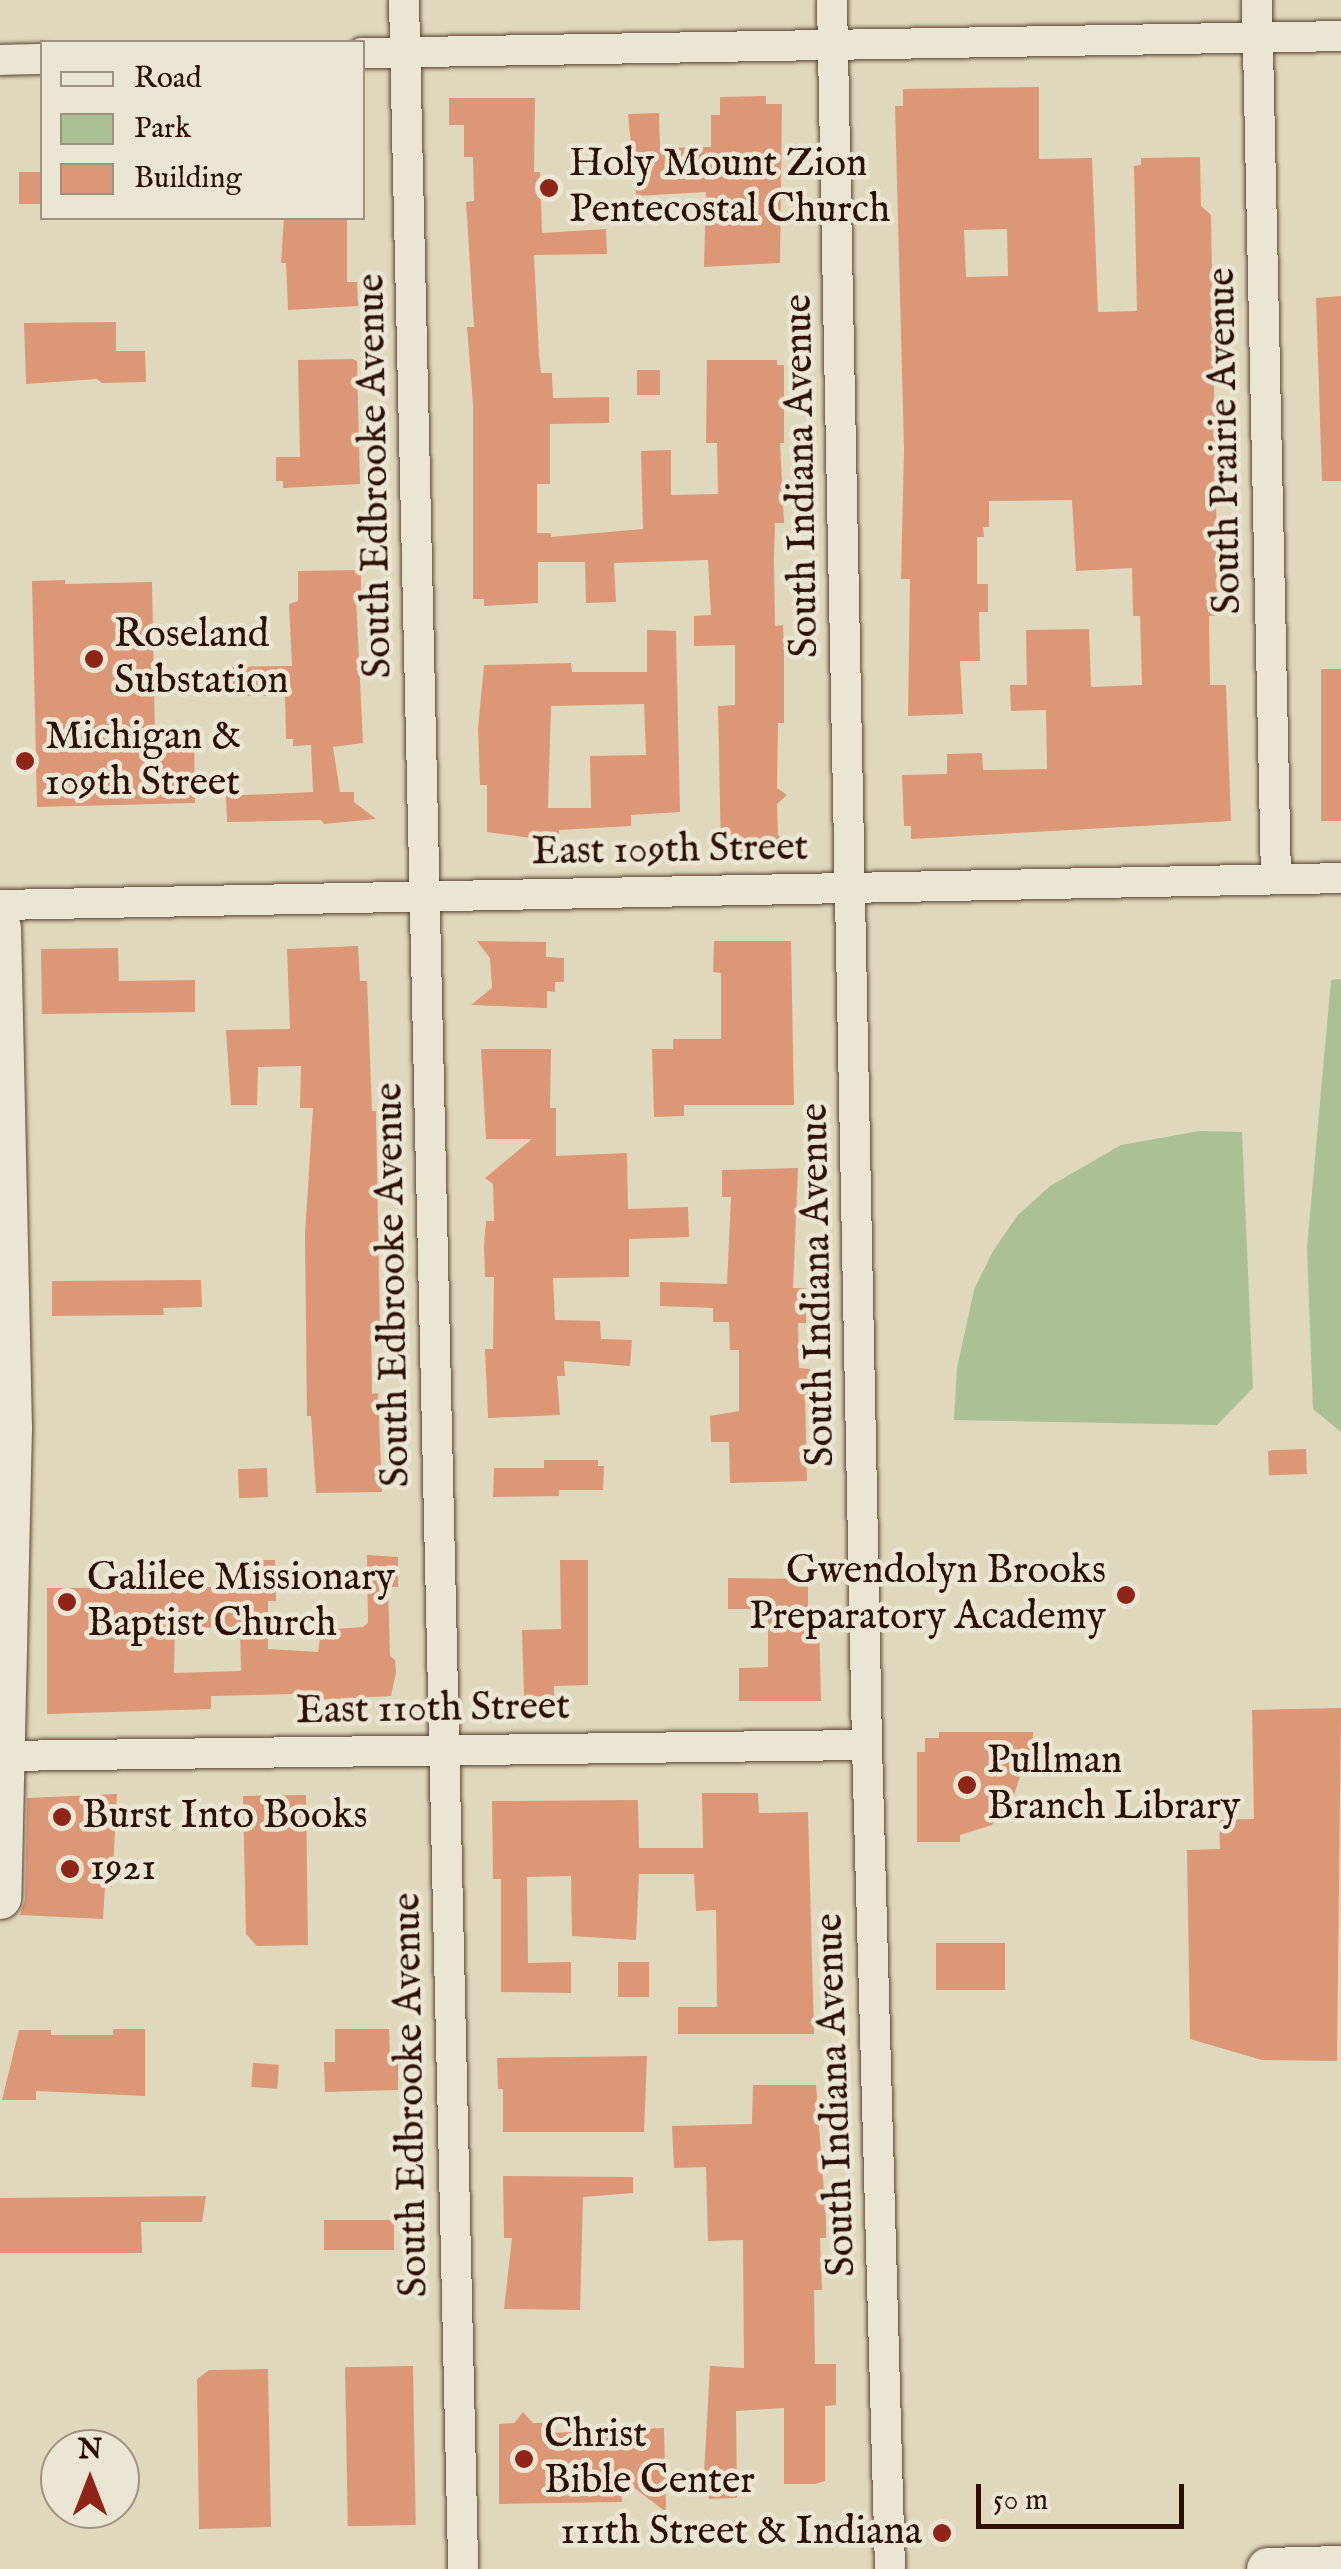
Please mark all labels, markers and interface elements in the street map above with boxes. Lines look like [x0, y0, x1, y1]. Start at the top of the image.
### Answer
legend [40, 40, 365, 220]
text: Road [134, 60, 202, 98]
text: Park [134, 110, 191, 148]
place label: Holy Mount Zion Pentecostal Church [569, 141, 890, 235]
text: Building [134, 160, 242, 198]
marker: Holy Mount Zion Pentecostal Church [538, 177, 560, 199]
street label: South Prairie Avenue [1199, 267, 1253, 615]
street label: South Edbrooke Avenue [348, 273, 404, 679]
street label: South Indiana Avenue [776, 294, 830, 658]
place label: Roseland Substation [114, 612, 289, 706]
marker: Roseland Substation [83, 648, 105, 670]
place label: Michigan & 109th Street [45, 714, 241, 808]
marker: Michigan & 109th Street [14, 750, 36, 772]
street label: East 109th Street [531, 825, 809, 877]
street label: South Edbrooke Avenue [366, 1082, 422, 1488]
street label: South Indiana Avenue [792, 1103, 846, 1467]
place label: Gwendolyn Brooks Preparatory Academy [749, 1548, 1106, 1642]
place label: Galilee Missionary Baptist Church [87, 1555, 395, 1649]
marker: Gwendolyn Brooks Preparatory Academy [1115, 1584, 1137, 1606]
marker: Galilee Missionary Baptist Church [56, 1591, 78, 1613]
street label: East 110th Street [296, 1684, 570, 1736]
place label: Pullman Branch Library [987, 1738, 1241, 1832]
marker: Pullman Branch Library [956, 1774, 978, 1796]
place label: Burst Into Books [82, 1793, 368, 1841]
marker: Burst Into Books [51, 1806, 73, 1828]
place label: 1921 [90, 1845, 156, 1893]
marker: 1921 [59, 1858, 81, 1880]
street label: South Edbrooke Avenue [384, 1892, 440, 2298]
street label: South Indiana Avenue [807, 1912, 867, 2278]
place label: Christ Bible Center [544, 2412, 755, 2506]
north arrow [40, 2429, 140, 2529]
text: N [78, 2433, 102, 2468]
marker: Christ Bible Center [513, 2448, 535, 2470]
scale bar [981, 2464, 1188, 2526]
text: 50 m [993, 2482, 1048, 2520]
place label: 111th Street & Indiana [560, 2509, 922, 2557]
marker: 111th Street & Indiana [931, 2522, 953, 2544]

